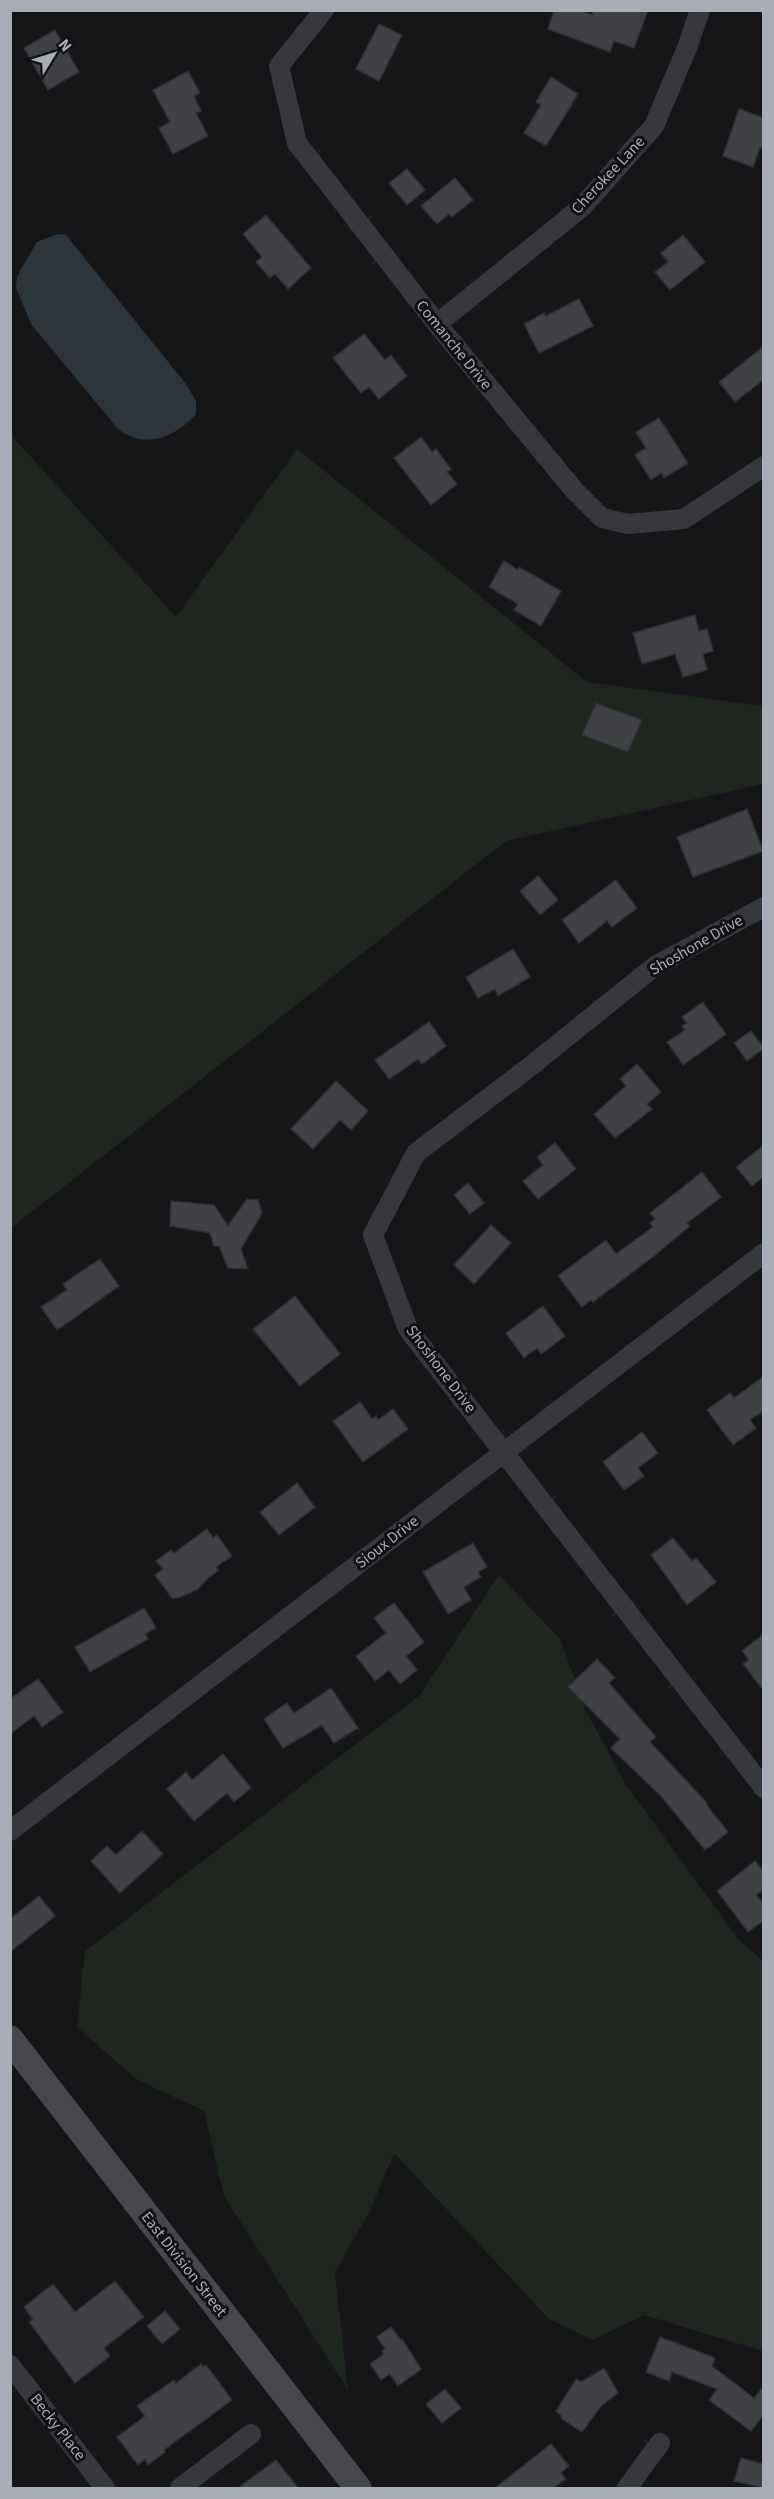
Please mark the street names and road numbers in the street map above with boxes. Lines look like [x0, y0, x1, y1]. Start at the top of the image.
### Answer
street label: Cherokee Lane [566, 131, 650, 219]
street label: Comanche Drive [411, 295, 497, 395]
street label: Shoshone Drive [645, 909, 747, 981]
street label: Shoshone Drive [401, 1321, 481, 1417]
street label: Sioux Drive [351, 1510, 423, 1574]
street label: East Division Street [136, 2207, 232, 2322]
street label: Becky Place [25, 2389, 91, 2465]

